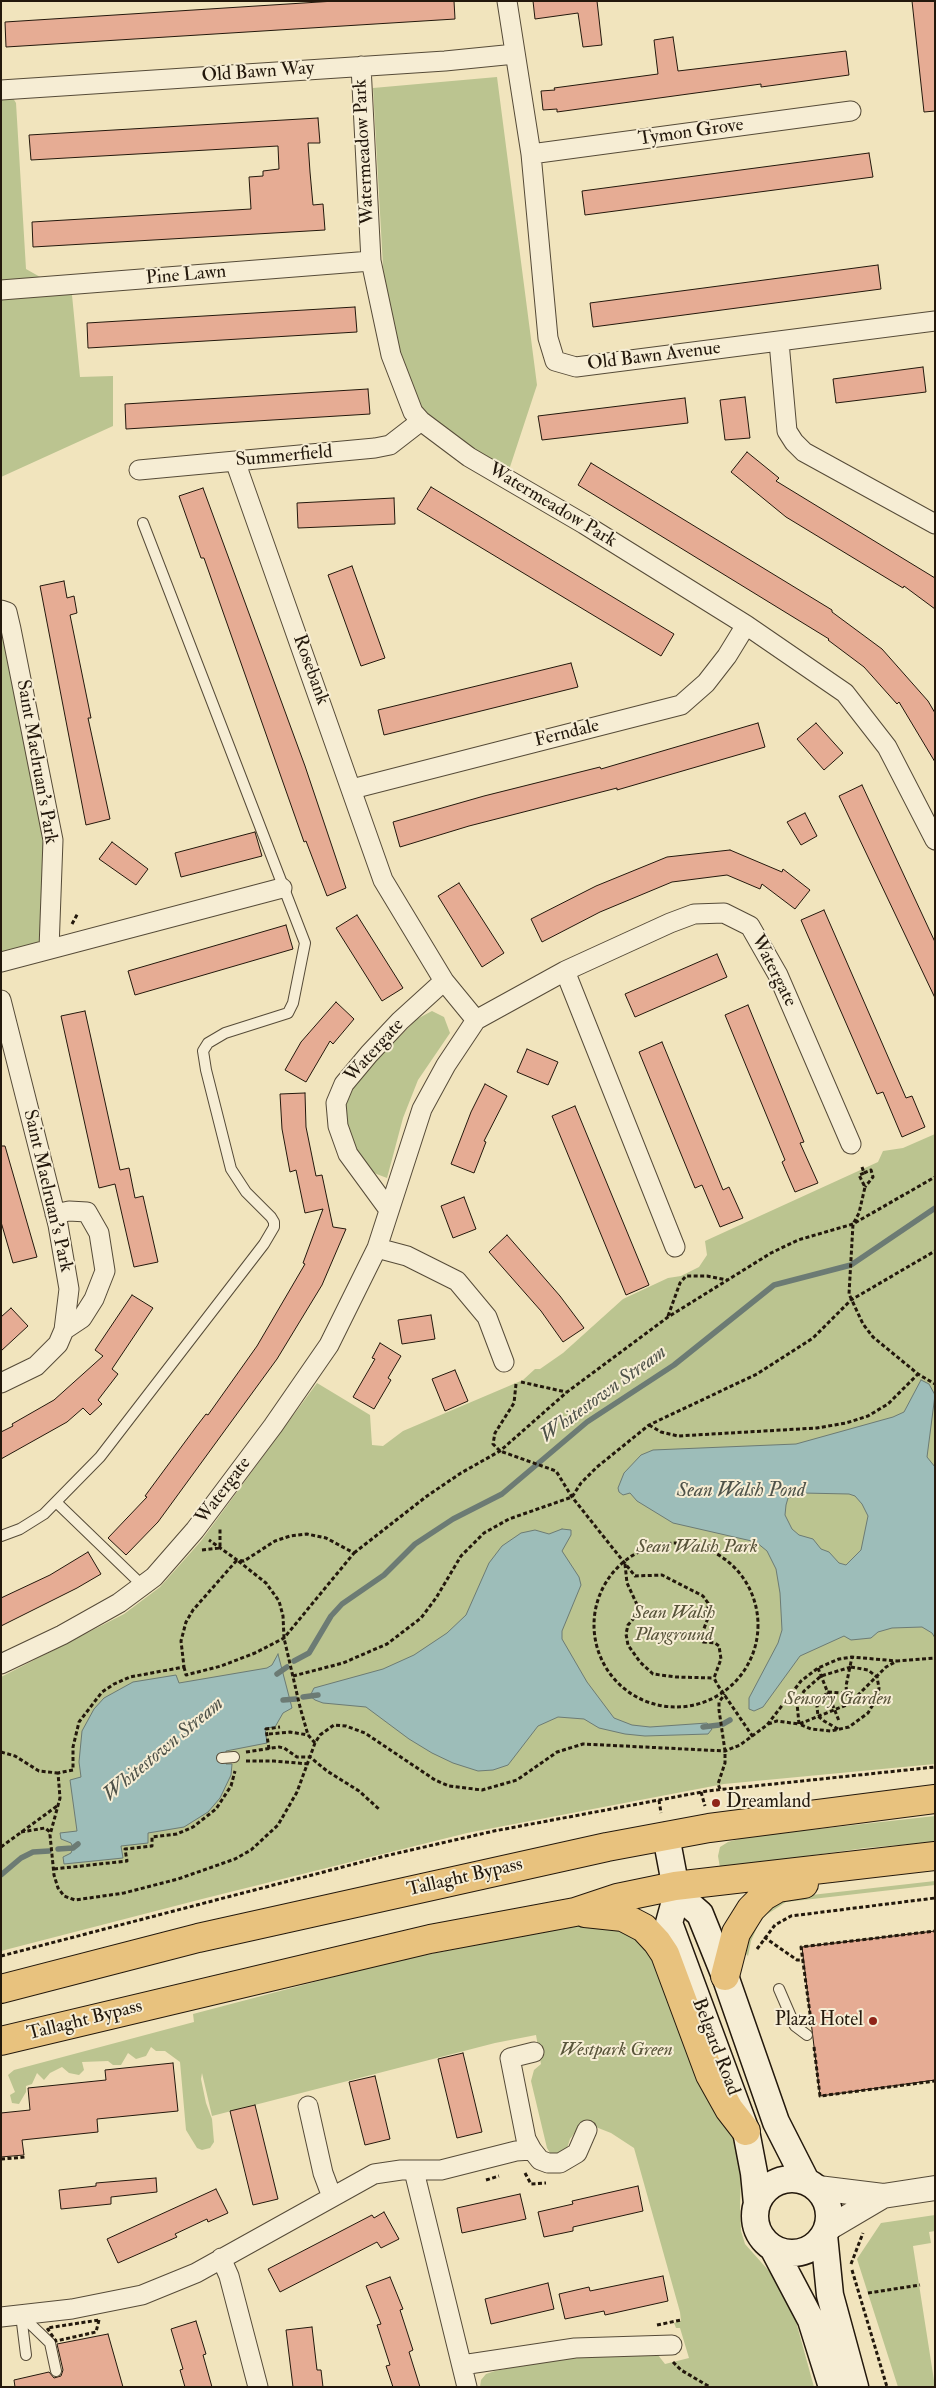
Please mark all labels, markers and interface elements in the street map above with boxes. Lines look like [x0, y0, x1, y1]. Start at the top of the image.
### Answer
street label: Old Bawn Way [201, 58, 315, 88]
street label: Watermeadow Park [350, 79, 380, 225]
street label: Tymon Grove [637, 114, 745, 152]
street label: Pine Lawn [145, 261, 227, 291]
street label: Old Bawn Avenue [586, 338, 722, 376]
street label: Summerfield [235, 441, 333, 473]
street label: Watermeadow Park [484, 459, 620, 553]
street label: Rosebank [287, 632, 333, 708]
street label: Saint Maelruan's Park [10, 678, 62, 846]
street label: Ferndale [532, 715, 602, 753]
street label: Watergate [745, 931, 801, 1011]
street label: Watergate [340, 1014, 410, 1088]
street label: Saint Maelruan's Park [17, 1107, 77, 1275]
water label: Whitestown Stream [536, 1341, 672, 1449]
street label: Watergate [191, 1453, 257, 1529]
water label: Sean Walsh Pond [677, 1480, 805, 1504]
park label: Sean Walsh Park [636, 1537, 758, 1559]
park label: Sean Walsh Playground [633, 1603, 715, 1647]
park label: Sensory Garden [784, 1689, 892, 1711]
water label: Whitestown Stream [99, 1693, 229, 1807]
place label: Dreamland [726, 1792, 811, 1814]
marker: Dreamland [710, 1797, 722, 1809]
street label: Tallaght Bypass [405, 1854, 525, 1902]
street label: Belgard Road [686, 1995, 744, 2099]
street label: Tallaght Bypass [25, 1996, 145, 2046]
place label: Plaza Hotel [775, 2010, 863, 2032]
marker: Plaza Hotel [867, 2015, 879, 2027]
park label: Westpark Green [559, 2040, 673, 2062]

